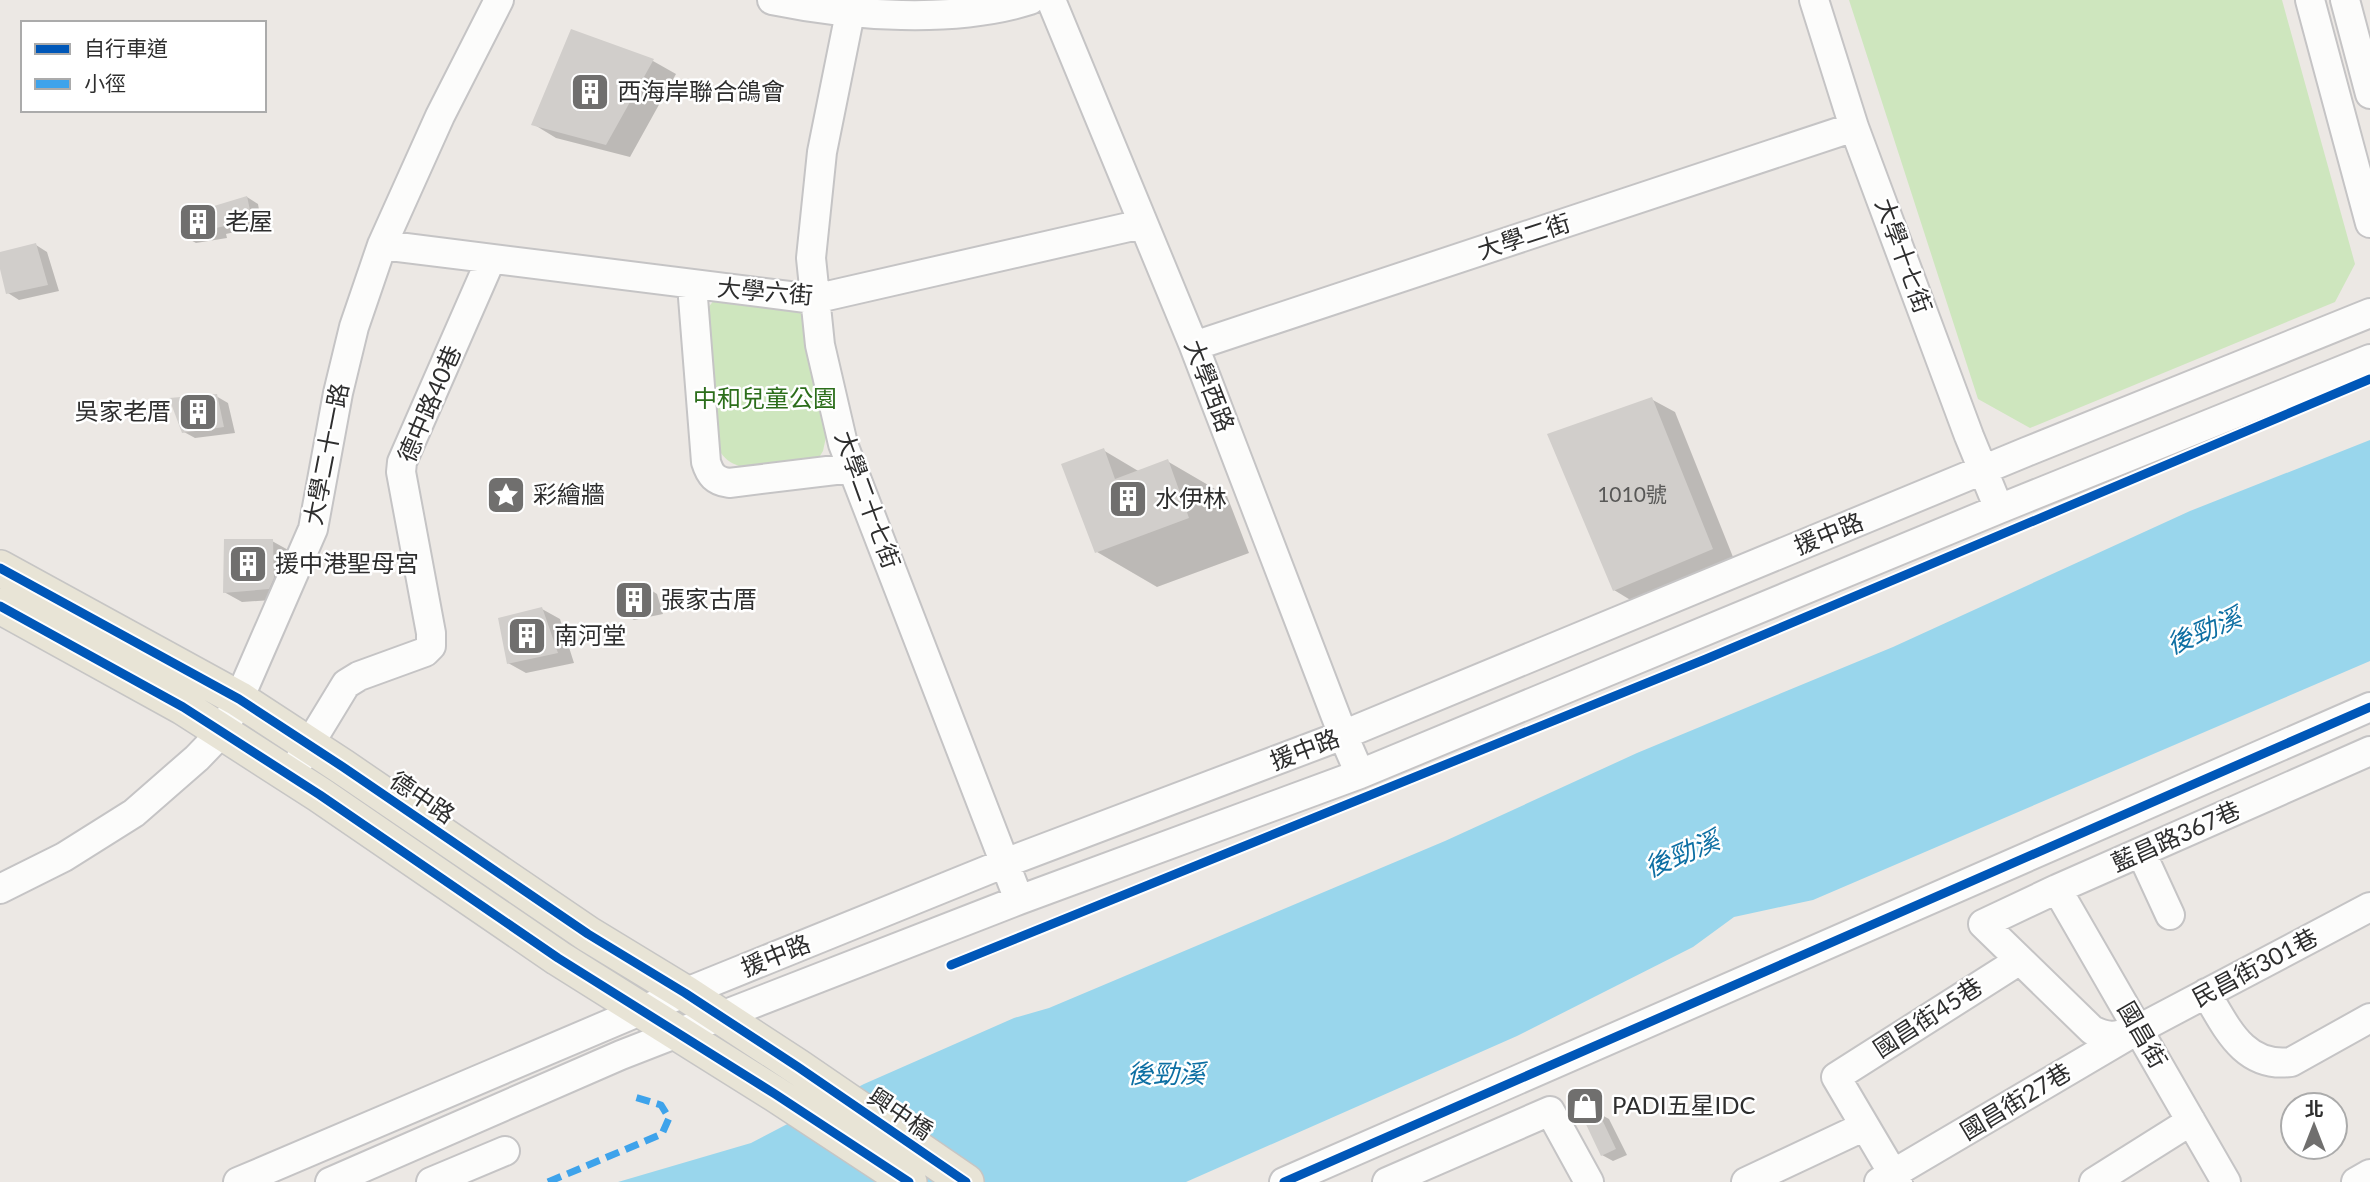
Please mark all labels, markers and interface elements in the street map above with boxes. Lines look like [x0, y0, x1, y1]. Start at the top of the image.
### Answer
legend [21, 21, 266, 112]
text: 自行車道 [84, 35, 168, 60]
text: 小徑 [84, 70, 126, 95]
building icon: 西海岸聯合鴿會 [569, 71, 611, 113]
place label: 西海岸聯合鴿會 [617, 76, 785, 105]
street label: 大學十七街 [1870, 194, 1939, 317]
building icon: 老屋 [177, 201, 219, 243]
place label: 老屋 [225, 206, 273, 235]
street label: 大學二街 [1473, 207, 1574, 264]
street label: 大學六街 [716, 272, 814, 309]
street label: 大學西路 [1180, 335, 1241, 435]
street label: 德中路40巷 [391, 341, 466, 466]
street label: 大學二十一路 [298, 380, 353, 527]
park label: 中和兒童公園 [693, 383, 837, 412]
building icon: 吳家老厝 [177, 391, 219, 433]
place label: 吳家老厝 [75, 396, 171, 425]
street label: 大學二十七街 [830, 427, 907, 572]
place icon: 彩繪牆 [485, 474, 527, 516]
building icon: 水伊林 [1107, 478, 1149, 520]
place label: 彩繪牆 [533, 479, 605, 508]
house number: 1010號 [1597, 481, 1667, 506]
place label: 水伊林 [1155, 483, 1227, 512]
street label: 援中路 [1790, 506, 1867, 560]
building icon: 援中港聖母宮 [227, 543, 269, 585]
place label: 援中港聖母宮 [275, 548, 419, 577]
building icon: 張家古厝 [613, 579, 655, 621]
place label: 張家古厝 [661, 584, 757, 613]
water label: 後勁溪 [2161, 599, 2249, 660]
building icon: 南河堂 [506, 615, 548, 657]
place label: 南河堂 [554, 620, 626, 649]
street label: 援中路 [1266, 722, 1343, 775]
street label: 德中路 [385, 765, 461, 829]
street label: 藍昌路367巷 [2107, 794, 2244, 877]
water label: 後勁溪 [1639, 822, 1727, 883]
street label: 民昌街301巷 [2187, 922, 2322, 1012]
street label: 援中路 [737, 928, 814, 982]
street label: 國昌街45巷 [1867, 971, 1987, 1063]
street label: 國昌街 [2113, 996, 2174, 1073]
street label: 國昌街27巷 [1955, 1056, 2076, 1145]
water label: 後勁溪 [1127, 1057, 1209, 1089]
street label: 興中橋 [863, 1081, 939, 1145]
shop icon: PADI五星IDC [1564, 1085, 1606, 1127]
place label: PADI五星IDC [1612, 1090, 1755, 1119]
north arrow [2279, 1091, 2349, 1161]
text: 北 [2304, 1097, 2324, 1120]

